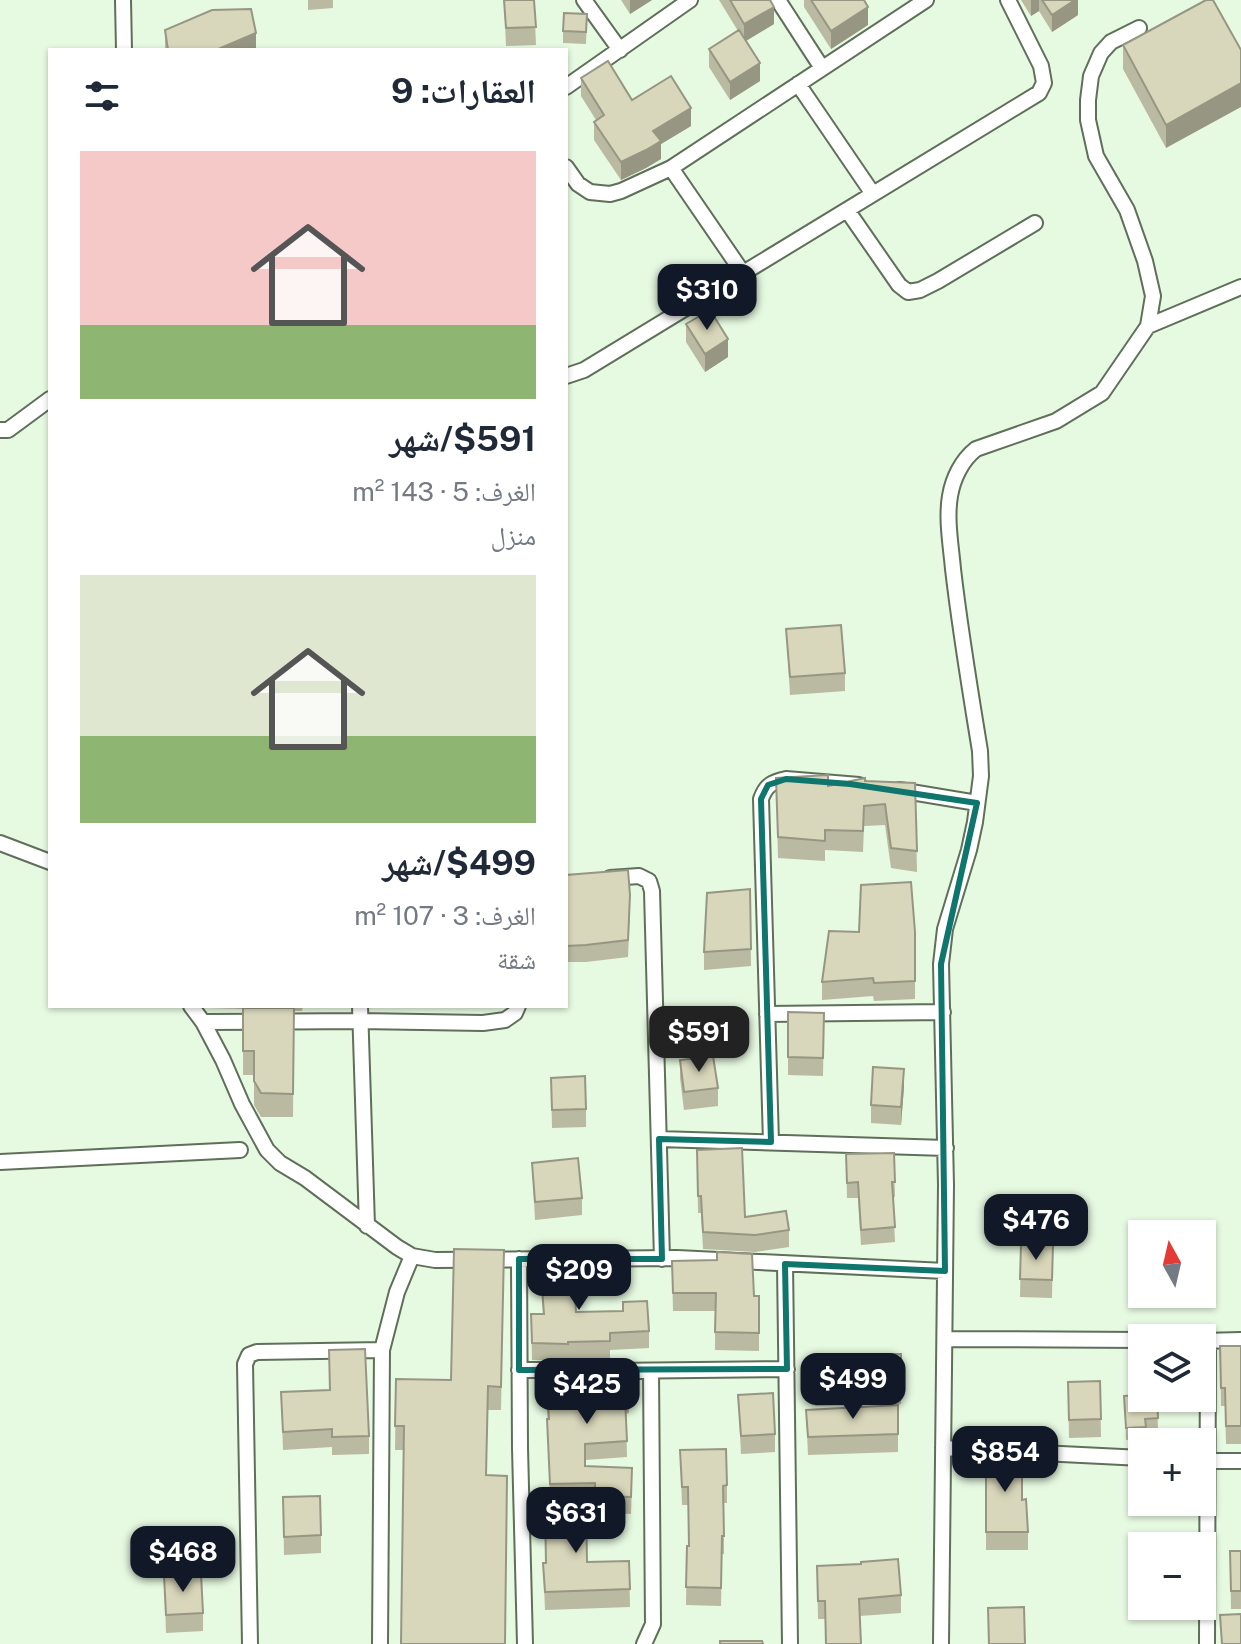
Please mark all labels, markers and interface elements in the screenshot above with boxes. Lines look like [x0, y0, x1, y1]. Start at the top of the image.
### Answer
text: العقارات: 9 [391, 71, 536, 111]
icon: filters [80, 74, 124, 118]
icon: home [236, 203, 380, 347]
pin: $310 [660, 264, 754, 332]
text: $310 [676, 274, 738, 305]
text: $591/شهر [389, 419, 536, 459]
text: الغرف: 5 · 143 m² [352, 476, 536, 507]
text: منزل [491, 520, 536, 551]
icon: home [236, 627, 380, 771]
text: $499/شهر [382, 843, 536, 883]
text: الغرف: 3 · 107 m² [354, 900, 536, 931]
text: شقة [497, 944, 536, 975]
pin: $591 [652, 1006, 746, 1074]
text: $591 [667, 1016, 731, 1047]
pin: $476 [989, 1194, 1083, 1262]
text: $476 [1002, 1204, 1070, 1235]
north arrow [1128, 1220, 1216, 1308]
map controls [1128, 1220, 1216, 1620]
pin: $209 [532, 1244, 626, 1312]
text: $209 [545, 1254, 613, 1285]
button: layers [1128, 1324, 1216, 1412]
pin: $499 [806, 1353, 900, 1421]
pin: $425 [540, 1358, 634, 1426]
text: $499 [819, 1363, 887, 1394]
text: $425 [553, 1368, 621, 1399]
pin: $854 [958, 1426, 1052, 1494]
button: + [1128, 1428, 1216, 1516]
text: $854 [970, 1436, 1040, 1467]
pin: $631 [529, 1487, 623, 1555]
text: $631 [544, 1497, 608, 1528]
pin: $468 [136, 1526, 230, 1594]
button: − [1128, 1532, 1216, 1620]
text: $468 [148, 1536, 218, 1567]

